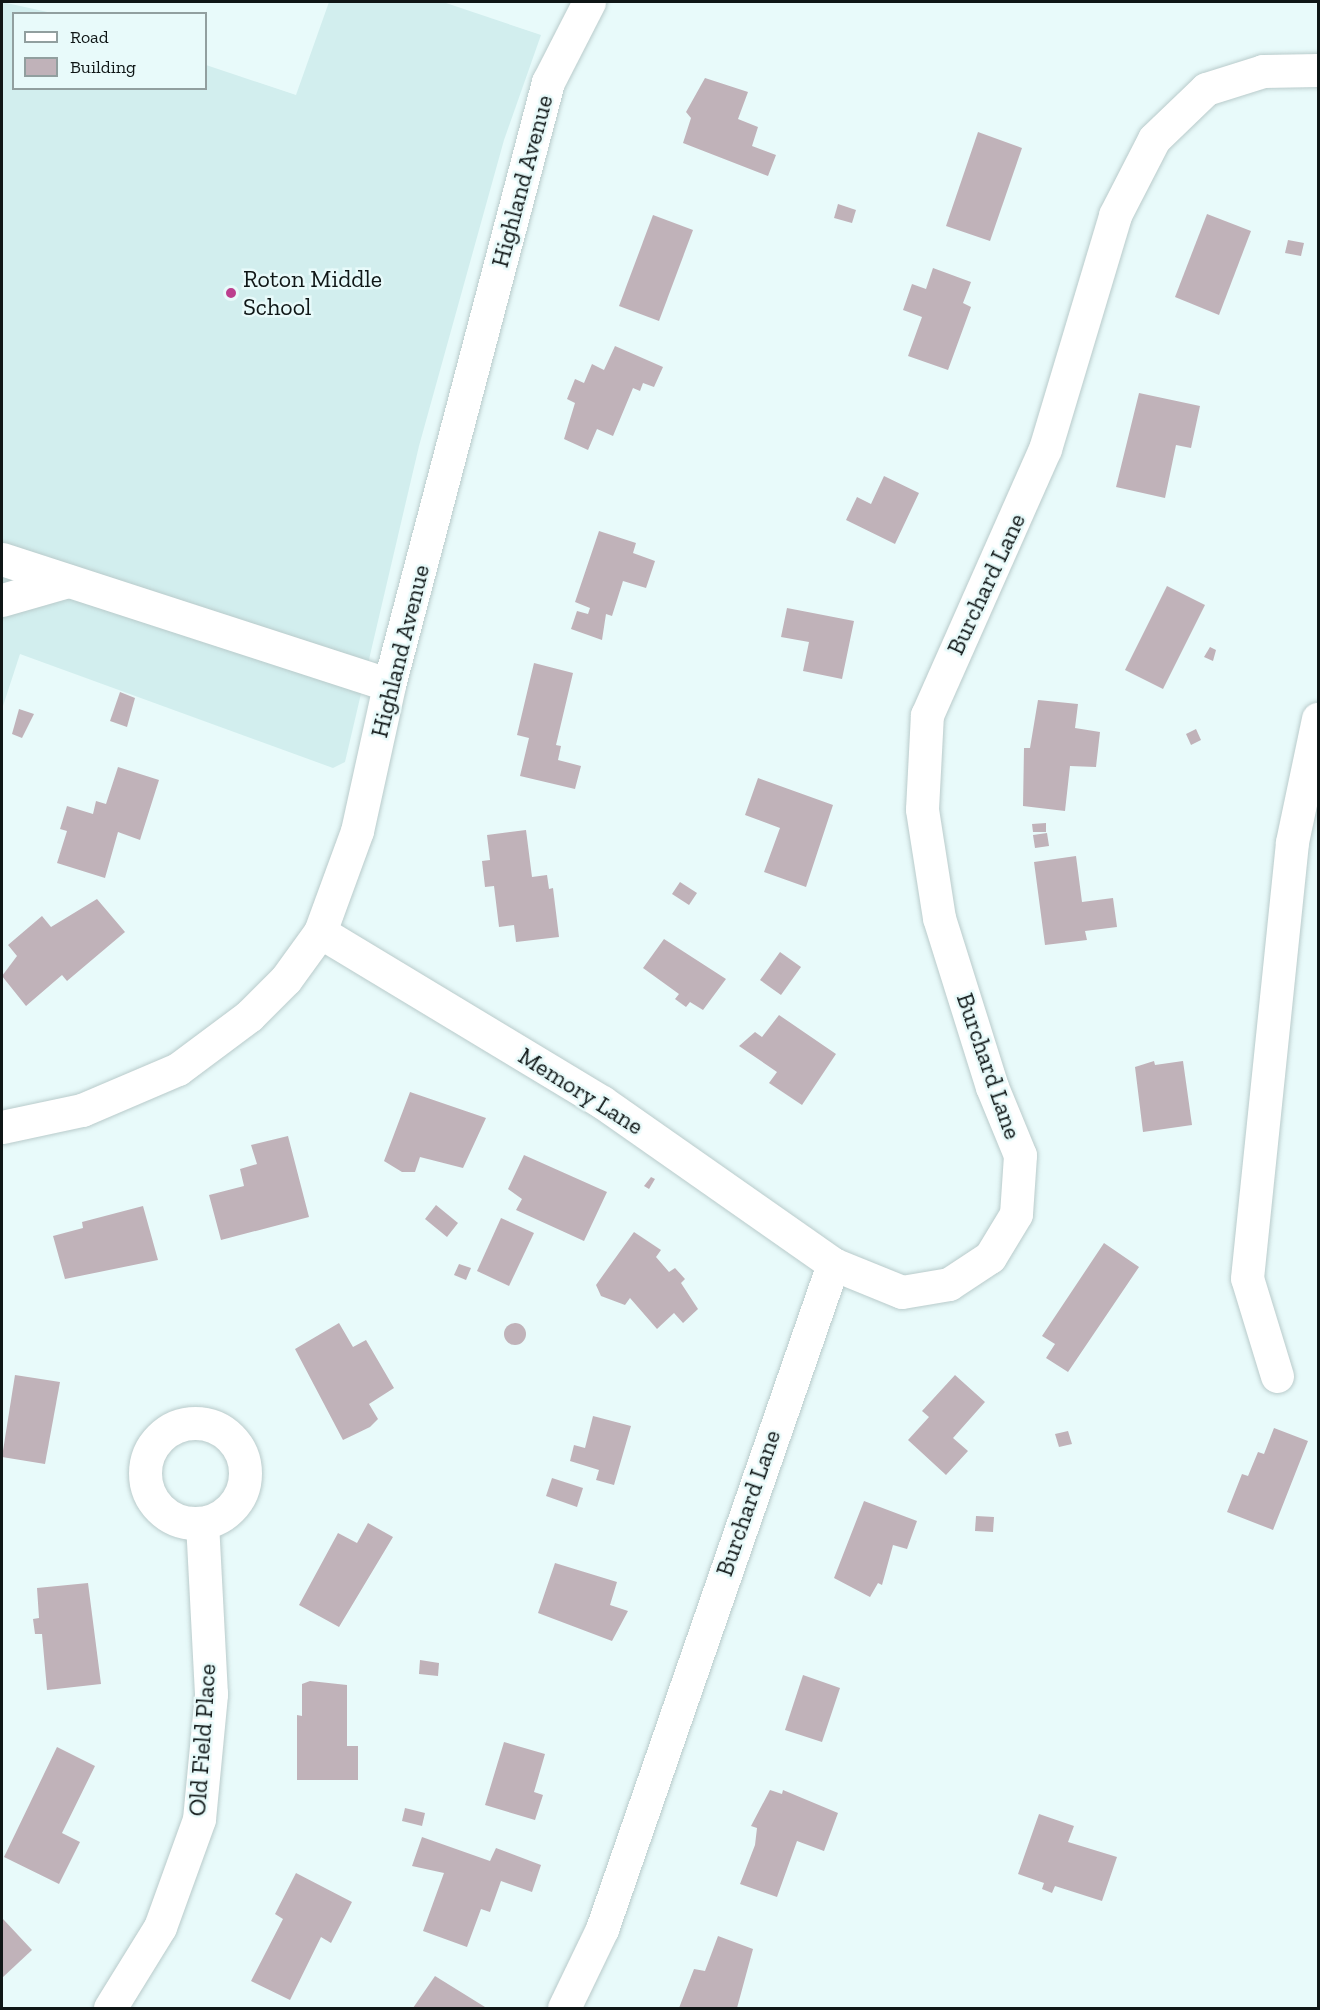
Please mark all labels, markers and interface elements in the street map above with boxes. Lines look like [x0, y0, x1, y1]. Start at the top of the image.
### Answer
legend [12, 12, 207, 90]
text: Road [70, 26, 109, 48]
text: Building [70, 56, 136, 78]
street label: Highland Avenue [485, 91, 559, 271]
place label: Roton Middle School [243, 265, 382, 321]
marker: Roton Middle School [224, 286, 238, 300]
street label: Burchard Lane [941, 509, 1031, 659]
street label: Highland Avenue [365, 561, 435, 741]
street label: Burchard Lane [951, 989, 1027, 1143]
street label: Memory Lane [513, 1041, 649, 1141]
street label: Burchard Lane [710, 1426, 786, 1580]
street label: Old Field Place [182, 1663, 222, 1817]

